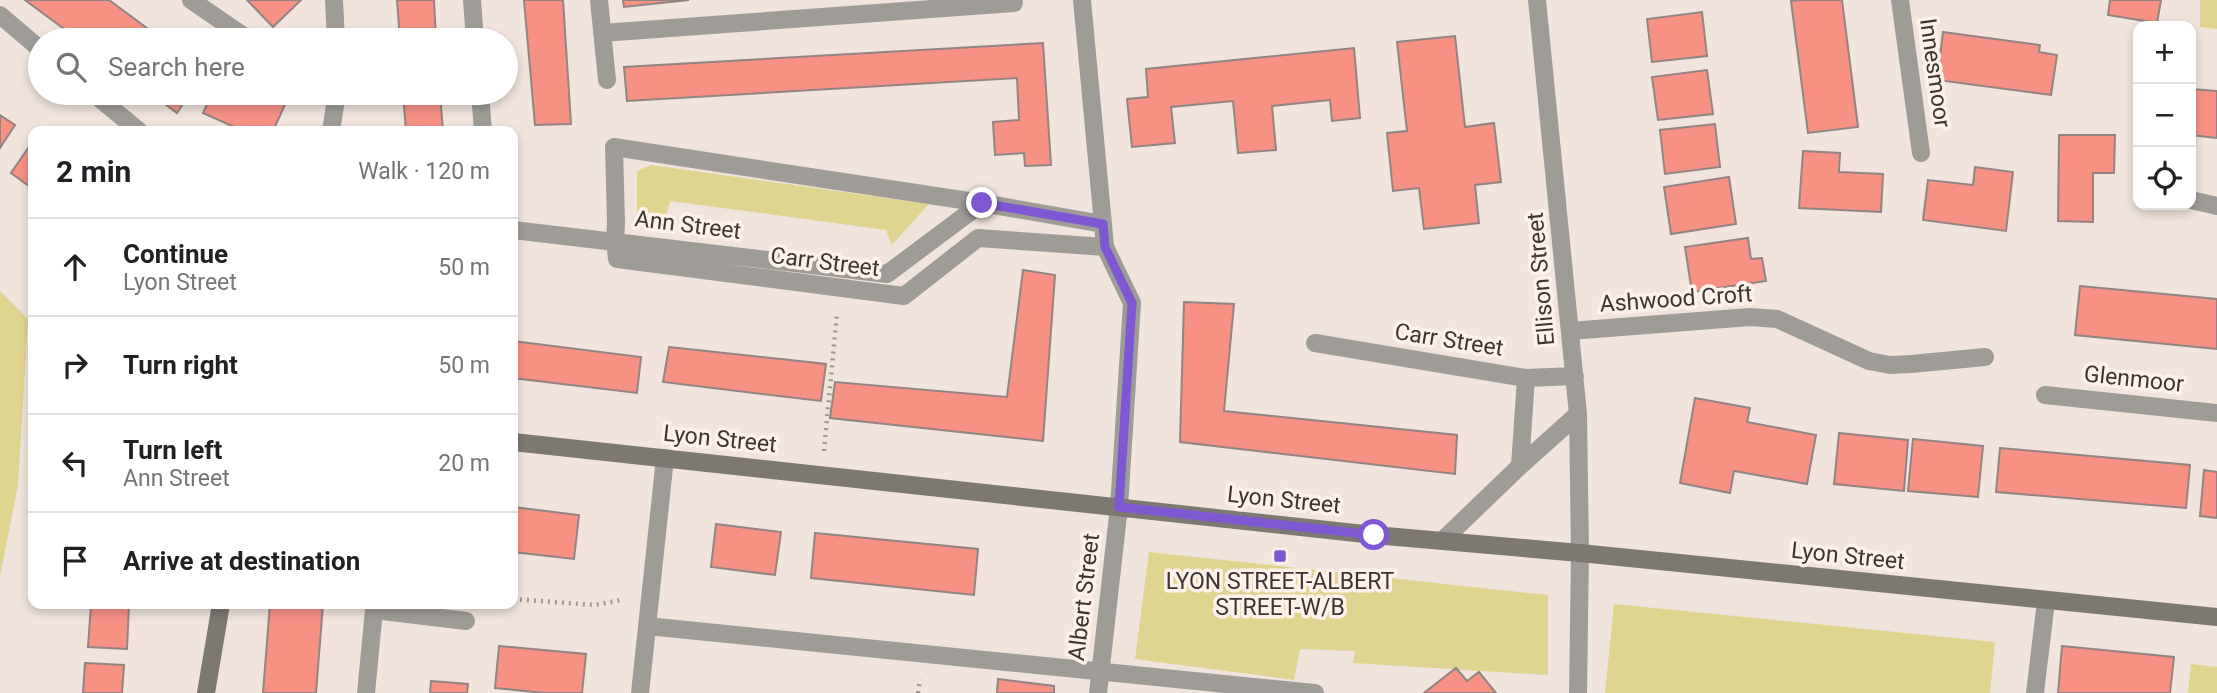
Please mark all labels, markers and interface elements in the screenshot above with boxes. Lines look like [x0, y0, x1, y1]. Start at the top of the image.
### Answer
street label: Innesmoor [1914, 17, 1956, 130]
map controls [2133, 21, 2196, 210]
button: + [2133, 21, 2196, 84]
search box [28, 28, 518, 105]
icon: search [52, 48, 90, 86]
text: Search here [108, 52, 245, 82]
button: − [2133, 84, 2196, 147]
button: locate [2133, 147, 2196, 210]
text: 2 min [56, 154, 131, 189]
text: Walk · 120 m [358, 158, 490, 185]
route end [966, 187, 997, 218]
street label: Ann Street [633, 205, 743, 245]
street label: Ellison Street [1522, 211, 1560, 347]
text: Continue [123, 239, 228, 269]
street label: Carr Street [769, 242, 881, 282]
icon: ahead [56, 248, 94, 286]
text: 50 m [438, 254, 490, 281]
text: Lyon Street [123, 269, 237, 296]
street label: Ashwood Croft [1599, 280, 1753, 318]
street label: Carr Street [1393, 318, 1505, 362]
icon: right [56, 346, 94, 384]
text: Turn right [123, 350, 238, 380]
text: 50 m [438, 352, 490, 379]
street label: Glenmoor [2083, 360, 2186, 398]
street label: Lyon Street [662, 420, 778, 458]
text: Turn left [123, 435, 222, 465]
icon: left [56, 444, 94, 482]
text: 20 m [438, 450, 490, 477]
text: Ann Street [123, 465, 230, 492]
street label: Lyon Street [1226, 481, 1342, 519]
route start [1358, 519, 1389, 550]
street label: Albert Street [1063, 532, 1105, 662]
street label: Lyon Street [1790, 537, 1906, 575]
icon: arrive [56, 542, 94, 580]
text: Arrive at destination [123, 546, 360, 576]
marker: LYON STREET-ALBERT STREET-W/B [1272, 548, 1288, 564]
place label: LYON STREET-ALBERT STREET-W/B [1166, 568, 1394, 621]

